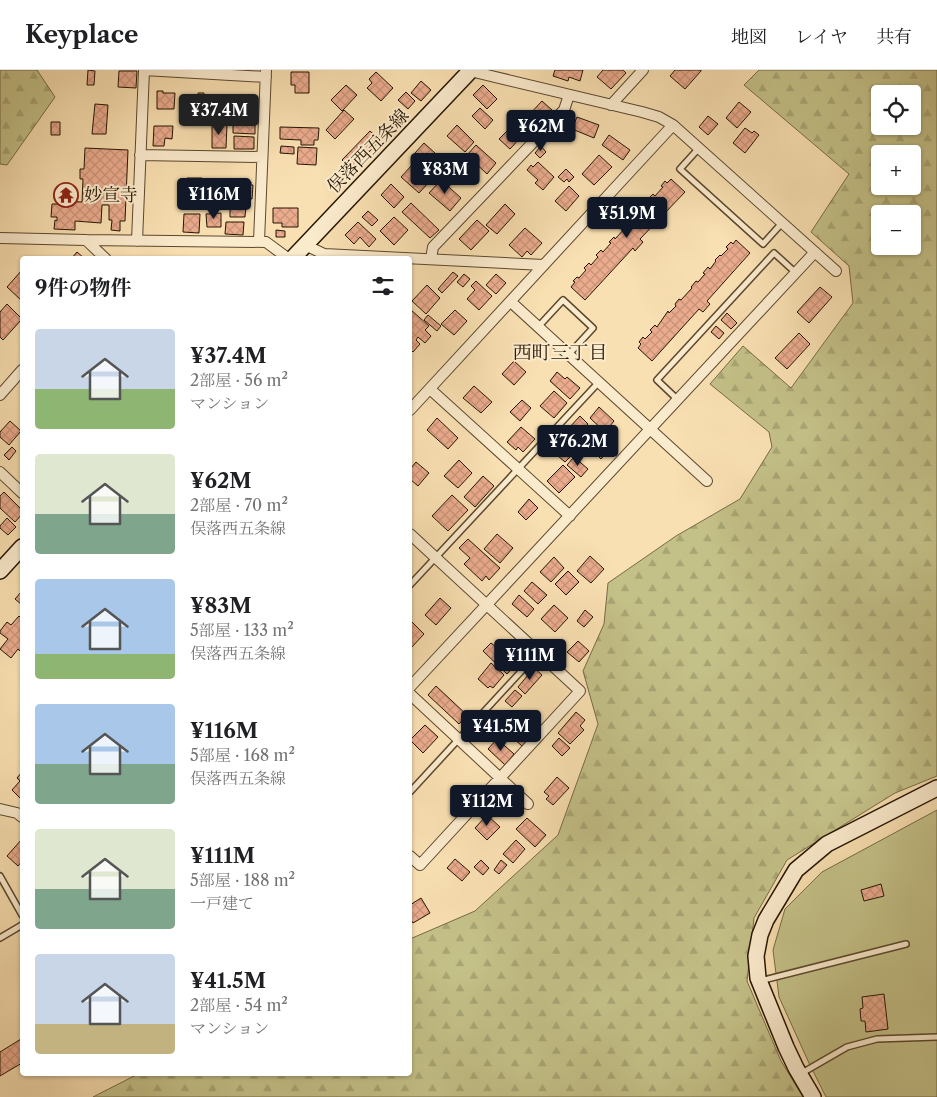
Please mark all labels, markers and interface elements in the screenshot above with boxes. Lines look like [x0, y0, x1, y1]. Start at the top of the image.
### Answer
text: Keyplace [25, 20, 138, 49]
text: 地図 [731, 26, 767, 48]
text: レイヤ [795, 26, 848, 48]
text: 共有 [876, 26, 912, 48]
map controls [871, 85, 921, 255]
button: locate [871, 85, 921, 135]
pin: ¥37.4M [178, 93, 260, 136]
text: ¥37.4M [190, 100, 248, 120]
street label: 俣落西五条線 [323, 105, 413, 197]
pin: ¥62M [511, 109, 571, 152]
text: ¥62M [518, 116, 564, 136]
button: + [871, 145, 921, 195]
pin: ¥83M [415, 152, 475, 195]
text: ¥83M [422, 159, 468, 179]
pin: ¥116M [179, 178, 249, 220]
temple icon: 妙宣寺 [53, 182, 79, 208]
place label: 妙宣寺 [84, 184, 138, 206]
text: ¥116M [188, 184, 240, 204]
pin: ¥51.9M [586, 196, 668, 239]
text: ¥51.9M [598, 203, 656, 223]
button: − [871, 205, 921, 255]
icon: filters [369, 272, 397, 300]
text: 9件の物件 [35, 275, 132, 300]
district label: 西町三丁目 [512, 341, 608, 364]
text: ¥37.4M [190, 343, 267, 368]
icon: home [75, 349, 135, 409]
text: 2部屋 · 56 m² [190, 370, 288, 390]
text: マンション [190, 393, 269, 413]
pin: ¥76.2M [537, 424, 619, 467]
text: ¥76.2M [548, 431, 608, 451]
text: ¥62M [190, 468, 252, 493]
icon: home [75, 474, 135, 534]
text: 2部屋 · 70 m² [190, 495, 288, 515]
text: 俣落西五条線 [190, 518, 286, 538]
text: ¥83M [190, 593, 251, 618]
icon: home [75, 599, 135, 659]
text: 5部屋 · 133 m² [190, 620, 294, 640]
pin: ¥111M [495, 638, 565, 681]
text: 俣落西五条線 [190, 643, 286, 663]
text: ¥111M [505, 645, 555, 665]
pin: ¥41.5M [460, 710, 542, 752]
text: ¥41.5M [472, 716, 530, 736]
text: ¥116M [190, 718, 258, 743]
icon: home [75, 724, 135, 784]
text: 5部屋 · 168 m² [190, 745, 295, 765]
text: 俣落西五条線 [190, 768, 286, 788]
pin: ¥112M [452, 784, 522, 827]
text: ¥112M [461, 791, 513, 811]
text: ¥111M [190, 843, 255, 868]
icon: home [75, 849, 135, 909]
text: 5部屋 · 188 m² [190, 870, 295, 890]
text: 一戸建て [190, 893, 254, 913]
text: ¥41.5M [190, 968, 266, 993]
icon: home [75, 974, 135, 1034]
text: 2部屋 · 54 m² [190, 995, 288, 1015]
text: マンション [190, 1018, 269, 1038]

